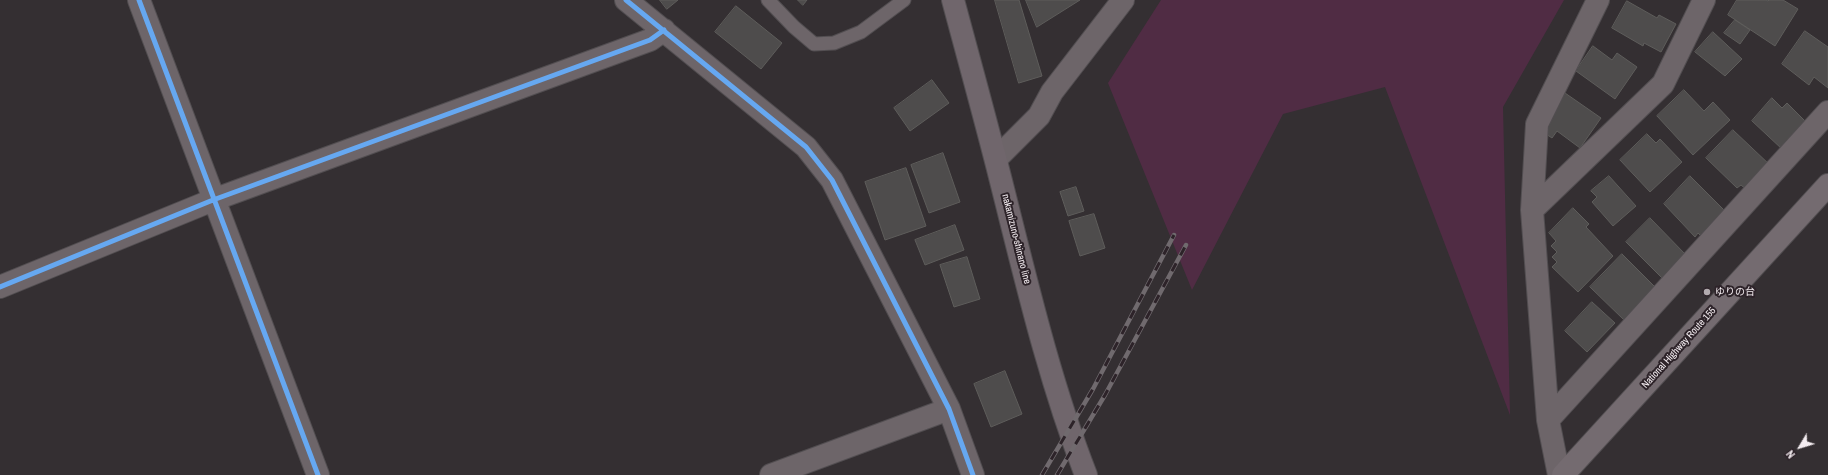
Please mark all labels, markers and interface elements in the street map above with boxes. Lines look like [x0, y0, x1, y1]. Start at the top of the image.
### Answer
street label: nakamizuno-shinano line [999, 193, 1033, 285]
place label: ゆりの台 [1715, 286, 1755, 298]
marker: ゆりの台 [1702, 287, 1712, 297]
street label: National Highway Route 155 [1639, 305, 1719, 391]
north arrow [1780, 427, 1820, 467]
text: N [1783, 448, 1798, 461]

